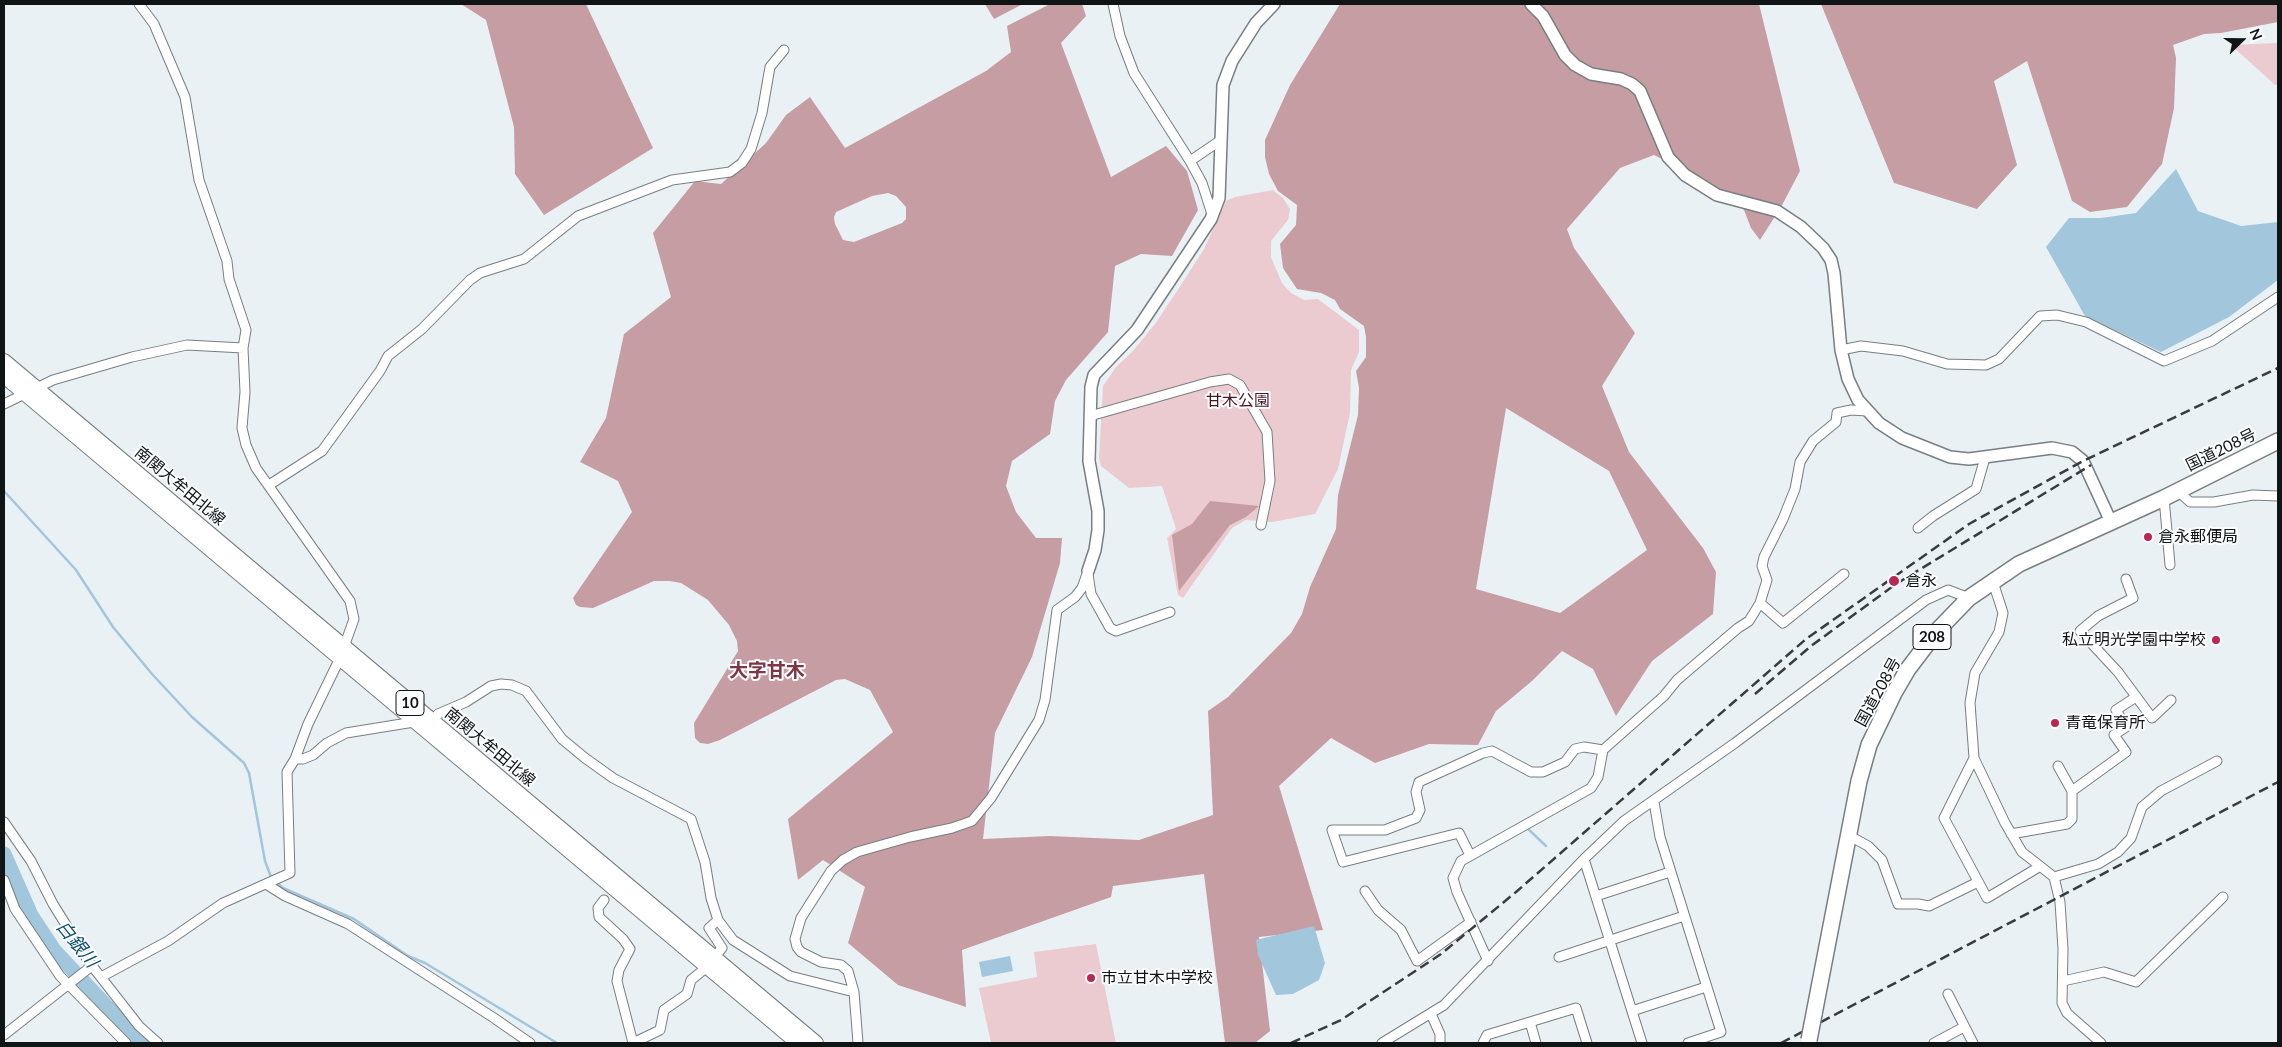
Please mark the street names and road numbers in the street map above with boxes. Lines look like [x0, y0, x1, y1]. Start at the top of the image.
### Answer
street label: 国道208号 [2183, 425, 2259, 475]
street label: 南関大牟田北線 [131, 443, 229, 529]
road number: 208 [1913, 624, 1951, 650]
street label: 国道208号 [1851, 654, 1905, 730]
road number: 10 [396, 690, 424, 716]
street label: 南関大牟田北線 [441, 704, 539, 790]

